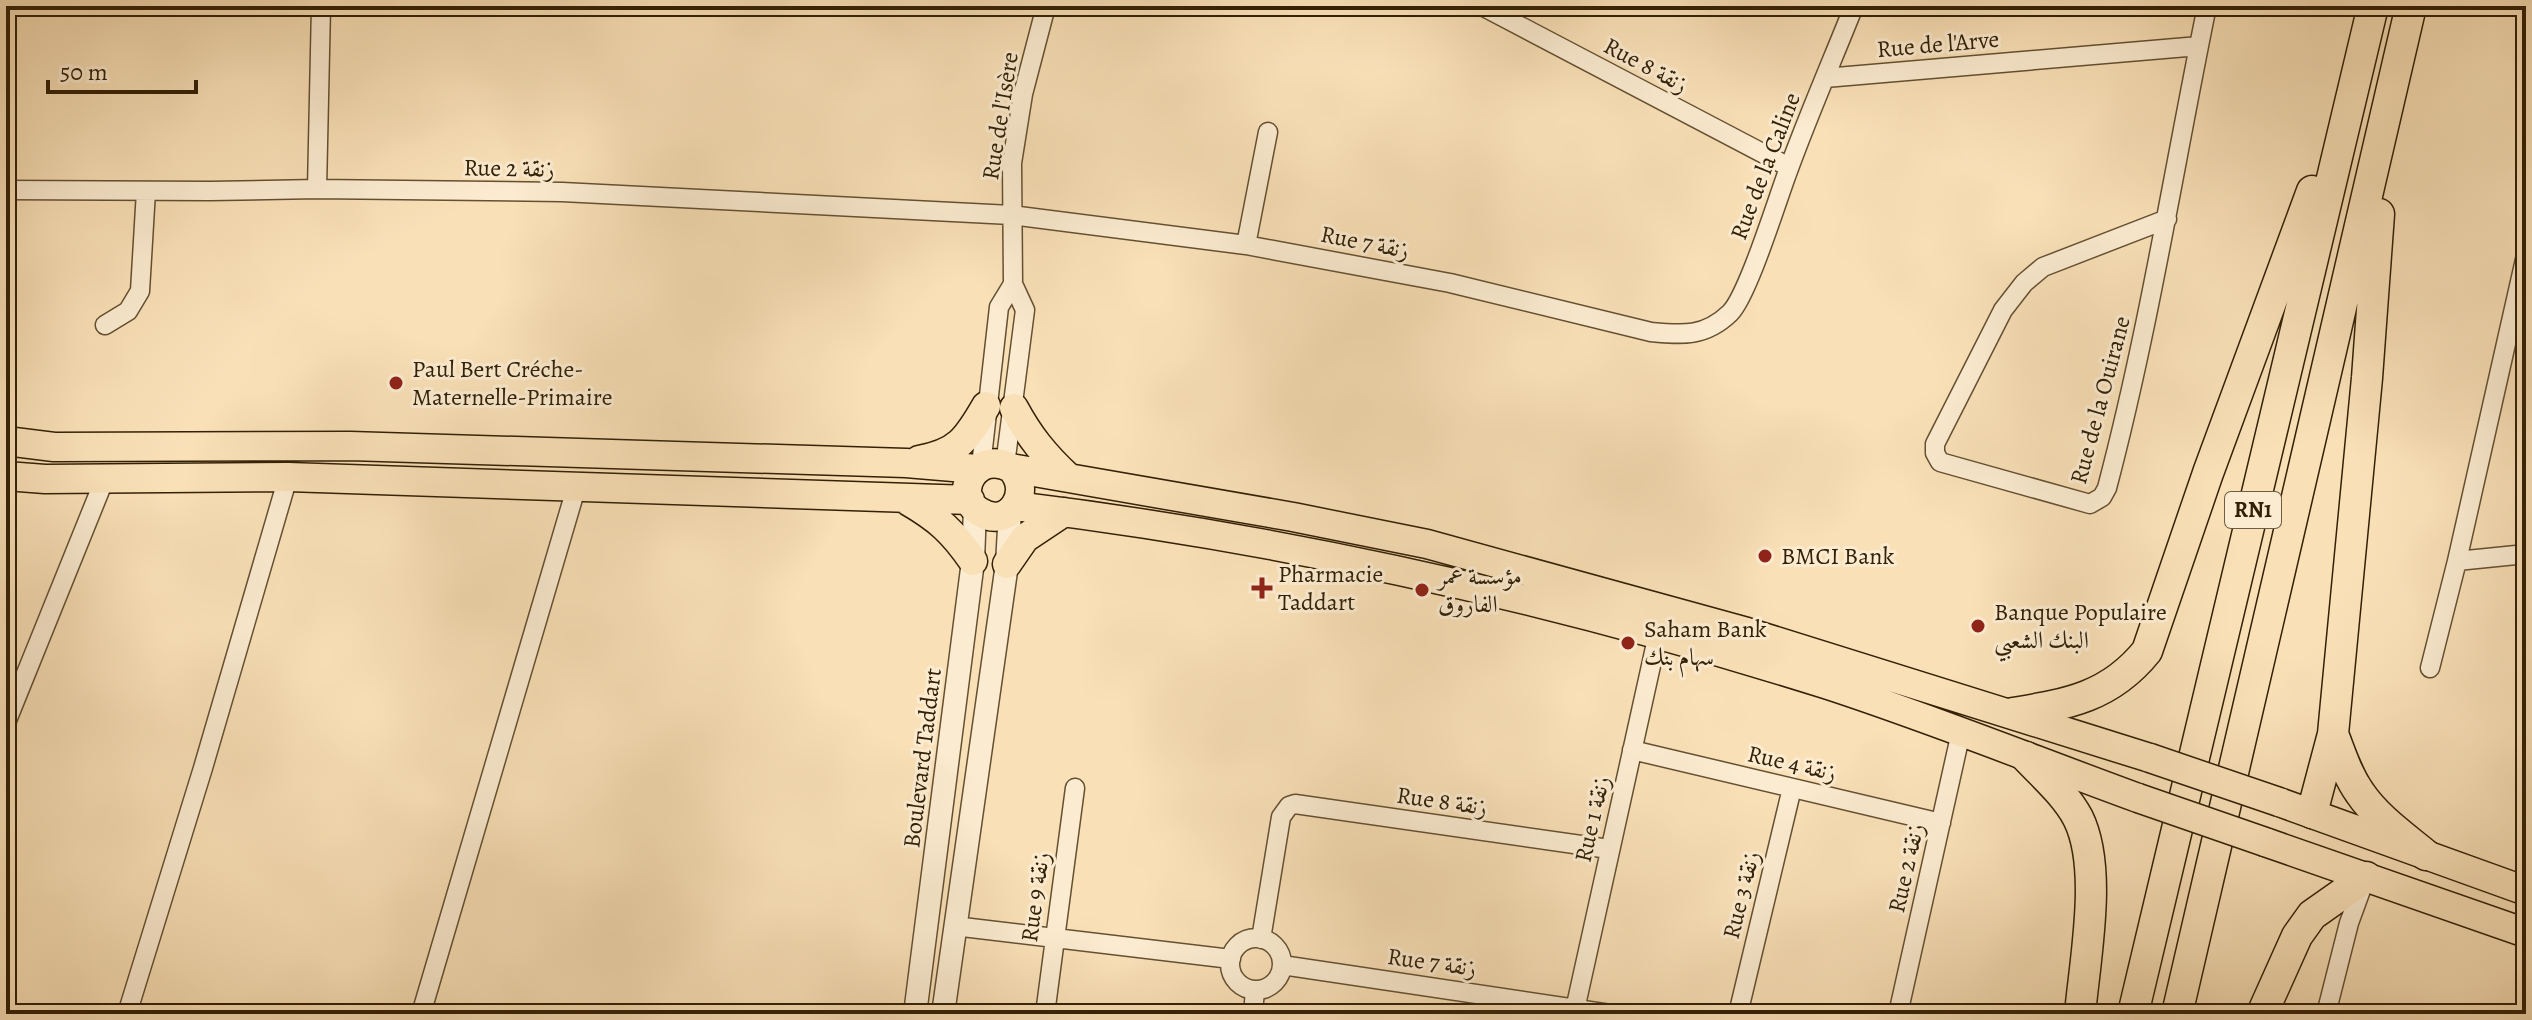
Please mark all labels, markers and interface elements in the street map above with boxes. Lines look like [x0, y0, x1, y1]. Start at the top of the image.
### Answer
street label: Rue de l'Arve [1876, 23, 2000, 65]
street label: Rue 8 زنقة [1598, 29, 1694, 101]
scale bar [48, 44, 196, 94]
street label: Rue de l'Isère [974, 50, 1026, 182]
text: 50 m [60, 56, 108, 88]
street label: Rue de la Caline [1722, 88, 1808, 244]
street label: Rue 2 زنقة [463, 151, 555, 185]
street label: Rue 7 زنقة [1318, 218, 1412, 266]
street label: Rue de la Ouirane [2062, 312, 2138, 488]
place label: Paul Bert Créche- Maternelle-Primaire [412, 353, 612, 413]
marker: Paul Bert Créche- Maternelle-Primaire [387, 374, 405, 392]
road number: RN1 [2225, 492, 2281, 528]
place label: BMCI Bank [1781, 540, 1895, 572]
marker: BMCI Bank [1756, 547, 1774, 565]
place label: Pharmacie Taddart [1278, 558, 1383, 618]
place label: مؤسسة عمر الفاروق [1435, 560, 1522, 620]
marker: Pharmacie Taddart [1253, 579, 1271, 597]
marker: مؤسسة عمر الفاروق [1413, 581, 1431, 599]
place label: Banque Populaire البنك الشعبي [1994, 596, 2167, 662]
place label: Saham Bank سهام بنك [1644, 613, 1767, 678]
marker: Banque Populaire البنك الشعبي [1969, 617, 1987, 635]
marker: Saham Bank سهام بنك [1619, 634, 1637, 652]
street label: Boulevard Taddart [895, 666, 949, 850]
street label: Rue 4 زنقة [1744, 737, 1840, 789]
street label: Rue 1 زنقة [1567, 773, 1617, 865]
street label: Rue 8 زنقة [1395, 779, 1489, 823]
street label: Rue 2 زنقة [1880, 820, 1932, 916]
street label: Rue 3 زنقة [1715, 848, 1767, 942]
street label: Rue 9 زنقة [1013, 850, 1057, 944]
street label: Rue 7 زنقة [1385, 940, 1479, 984]

